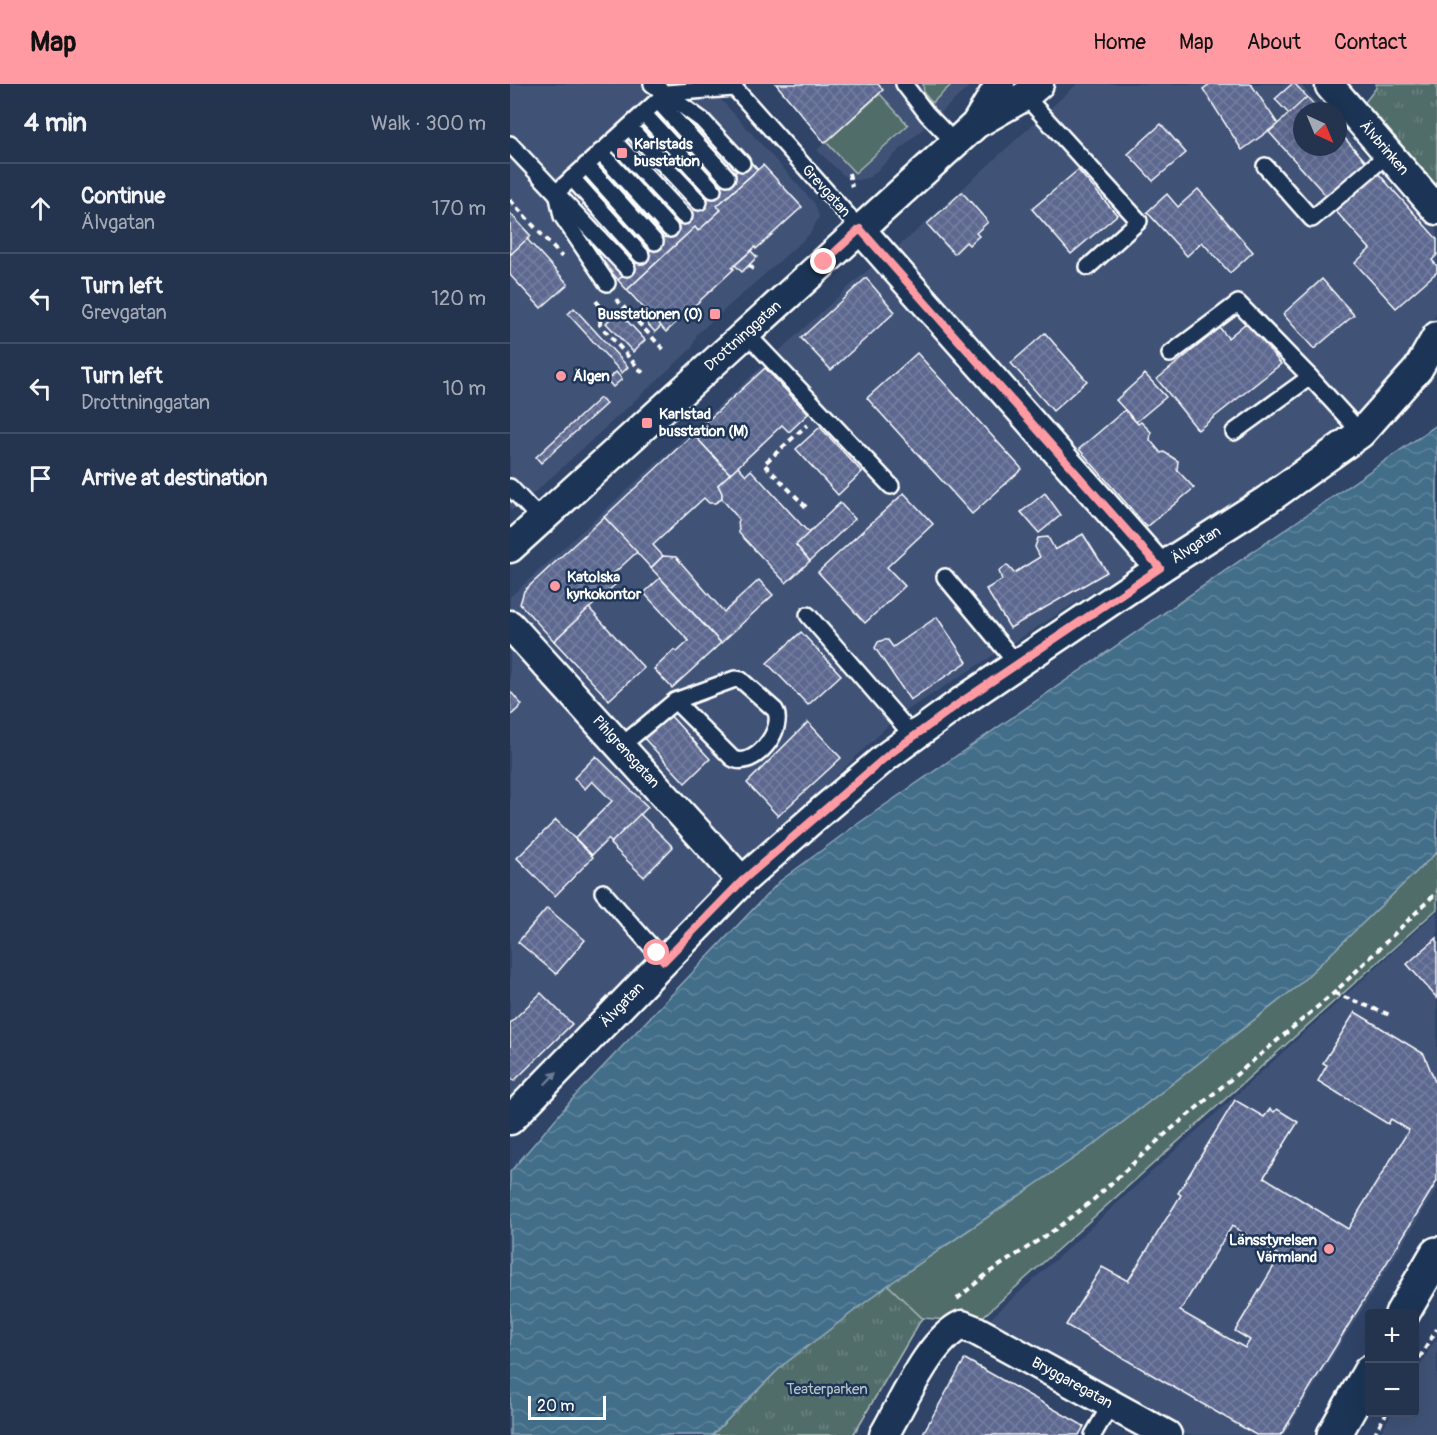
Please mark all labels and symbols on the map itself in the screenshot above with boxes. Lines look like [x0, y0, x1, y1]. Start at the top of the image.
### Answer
north arrow [1293, 102, 1347, 156]
street label: Älvbrinken [1355, 117, 1413, 179]
place label: Karlstads busstation [634, 135, 701, 171]
marker: Karlstads busstation [615, 146, 629, 160]
street label: Grevgatan [797, 161, 855, 221]
route end [810, 248, 836, 274]
street label: Drottninggatan [701, 297, 785, 375]
place label: Busstationen (O) [597, 305, 703, 324]
marker: Busstationen (O) [708, 307, 722, 321]
place label: Älgen [573, 367, 610, 386]
marker: Älgen [554, 369, 568, 383]
place label: Karlstad busstation (M) [659, 405, 749, 441]
marker: Karlstad busstation (M) [640, 416, 654, 430]
street label: Älvgatan [1168, 522, 1224, 568]
place label: Katolska kyrkokontor [566, 568, 642, 604]
marker: Katolska kyrkokontor [548, 579, 562, 593]
street label: Pihlgrensgatan [588, 712, 664, 792]
route start [643, 939, 669, 965]
street label: Älvgatan [596, 978, 648, 1032]
one-way arrow [543, 1072, 557, 1086]
place label: Länsstyrelsen Värmland [1229, 1231, 1318, 1267]
marker: Länsstyrelsen Värmland [1322, 1242, 1336, 1256]
street label: Bryggaregatan [1028, 1353, 1116, 1413]
park label: Teaterparken [786, 1380, 868, 1399]
scale bar [528, 1393, 606, 1420]

